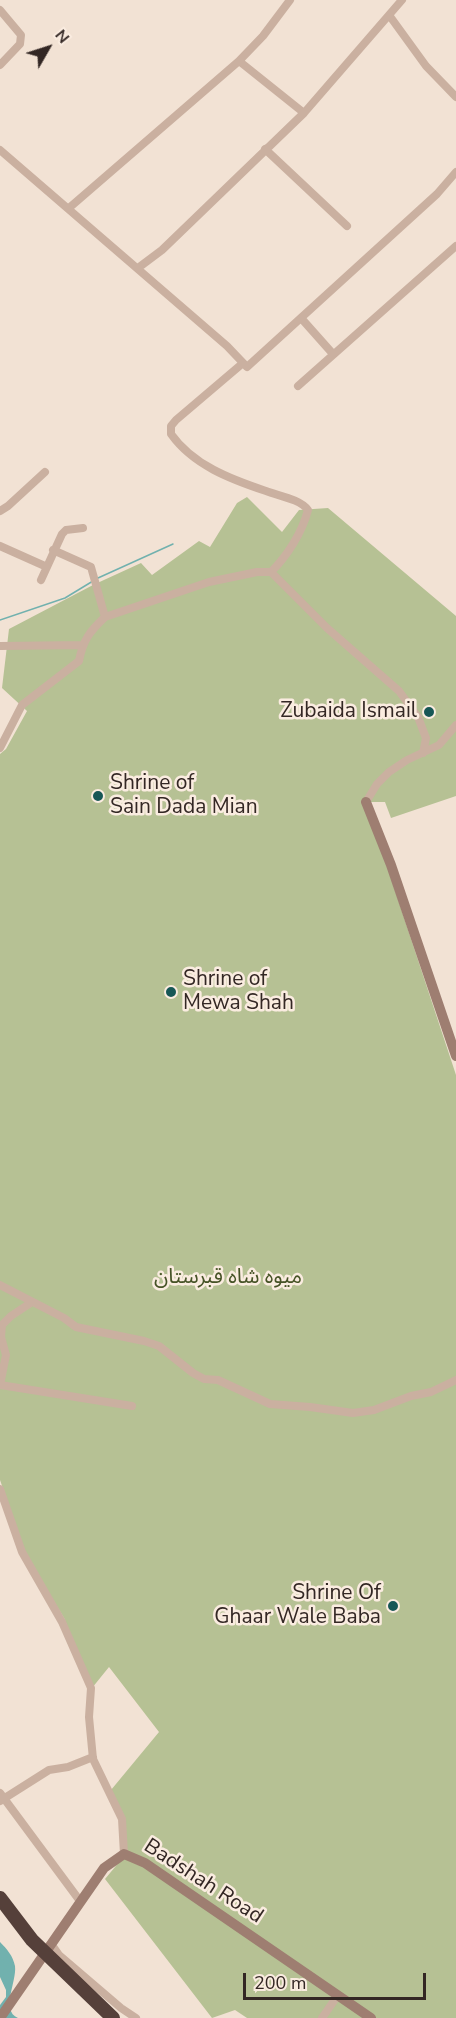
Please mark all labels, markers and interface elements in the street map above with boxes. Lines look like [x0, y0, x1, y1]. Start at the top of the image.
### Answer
north arrow [18, 18, 78, 78]
text: N [50, 25, 74, 48]
place label: Zubaida Ismail [280, 699, 417, 725]
marker: Zubaida Ismail [422, 705, 436, 719]
place label: Shrine of Sain Dada Mian [110, 771, 258, 821]
marker: Shrine of Sain Dada Mian [91, 789, 105, 803]
place label: Shrine of Mewa Shah [183, 967, 294, 1017]
marker: Shrine of Mewa Shah [164, 985, 178, 999]
park label: میوہ شاہ قبرستان [154, 1265, 302, 1291]
place label: Shrine Of Ghaar Wale Baba [214, 1581, 381, 1631]
marker: Shrine Of Ghaar Wale Baba [386, 1599, 400, 1613]
street label: Badshah Road [139, 1834, 267, 1930]
scale bar [246, 1961, 429, 1999]
text: 200 m [254, 1971, 306, 1995]

